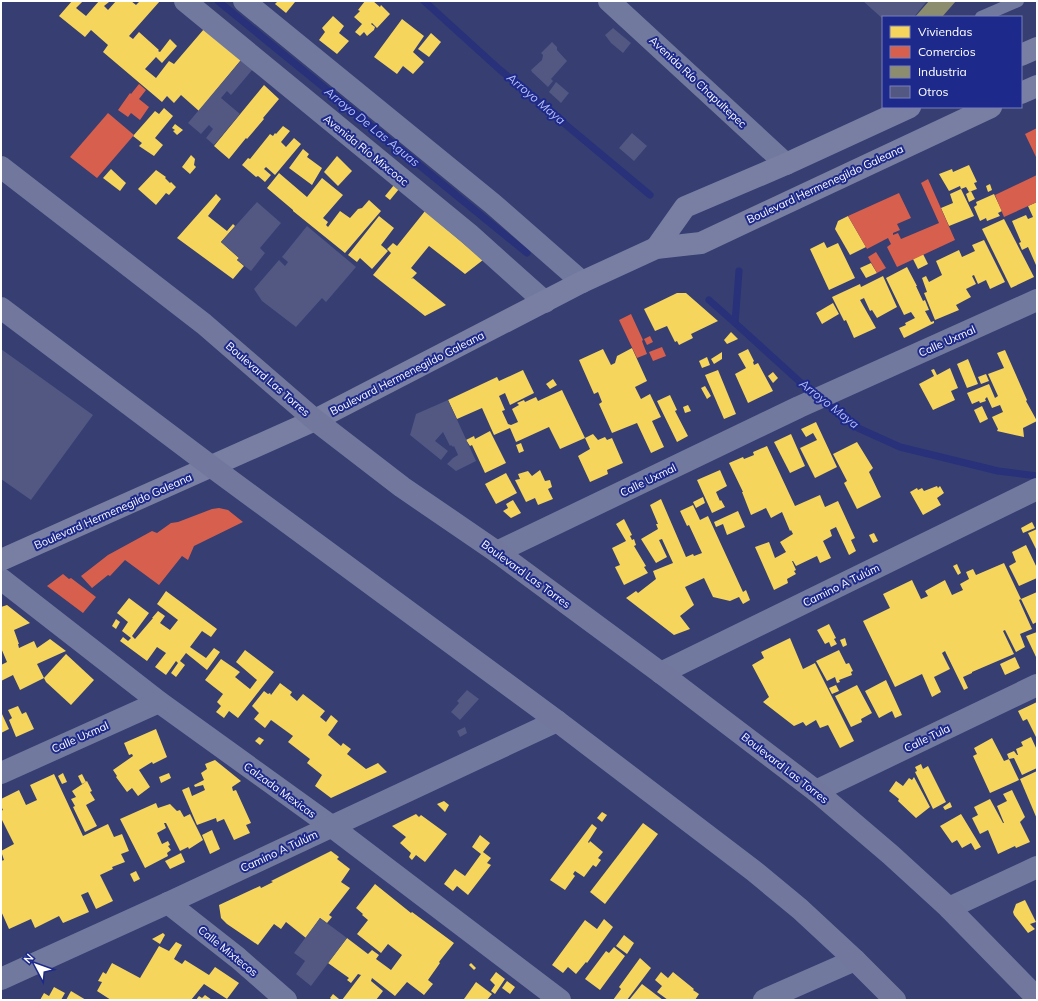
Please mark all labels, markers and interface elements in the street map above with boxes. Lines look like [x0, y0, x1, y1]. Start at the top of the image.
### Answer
legend [882, 16, 1022, 108]
text: Viviendas [918, 24, 972, 39]
street label: Avenida Río Chapultepec [646, 33, 750, 131]
text: Comercios [918, 44, 976, 59]
text: Industria [918, 64, 967, 79]
water label: Arroyo Maya [503, 69, 568, 127]
water label: Arroyo De Las Aguas [321, 83, 423, 170]
text: Otros [918, 84, 949, 99]
street label: Avenida Río Mixcoac [321, 111, 412, 189]
street label: Boulevard Hermenegildo Galeana [744, 141, 906, 227]
street label: Calle Uxmal [916, 322, 978, 360]
street label: Boulevard Hermenegildo Galeana [327, 328, 487, 418]
street label: Boulevard Las Torres [223, 339, 313, 419]
water label: Arroyo Maya [796, 375, 862, 431]
street label: Calle Uxmal [618, 460, 678, 500]
street label: Boulevard Hermenegildo Galeana [32, 470, 194, 552]
street label: Boulevard Las Torres [479, 537, 573, 611]
street label: Camino A Tulúm [800, 560, 882, 610]
street label: Calle Uxmal [49, 718, 111, 756]
street label: Calle Tula [902, 721, 952, 755]
street label: Boulevard Las Torres [739, 730, 831, 806]
street label: Calzada Mexicas [241, 759, 319, 821]
street label: Camino A Tulúm [238, 827, 320, 875]
street label: Calle Mixtecos [195, 923, 261, 979]
north arrow [16, 945, 56, 985]
text: N [20, 951, 36, 966]

